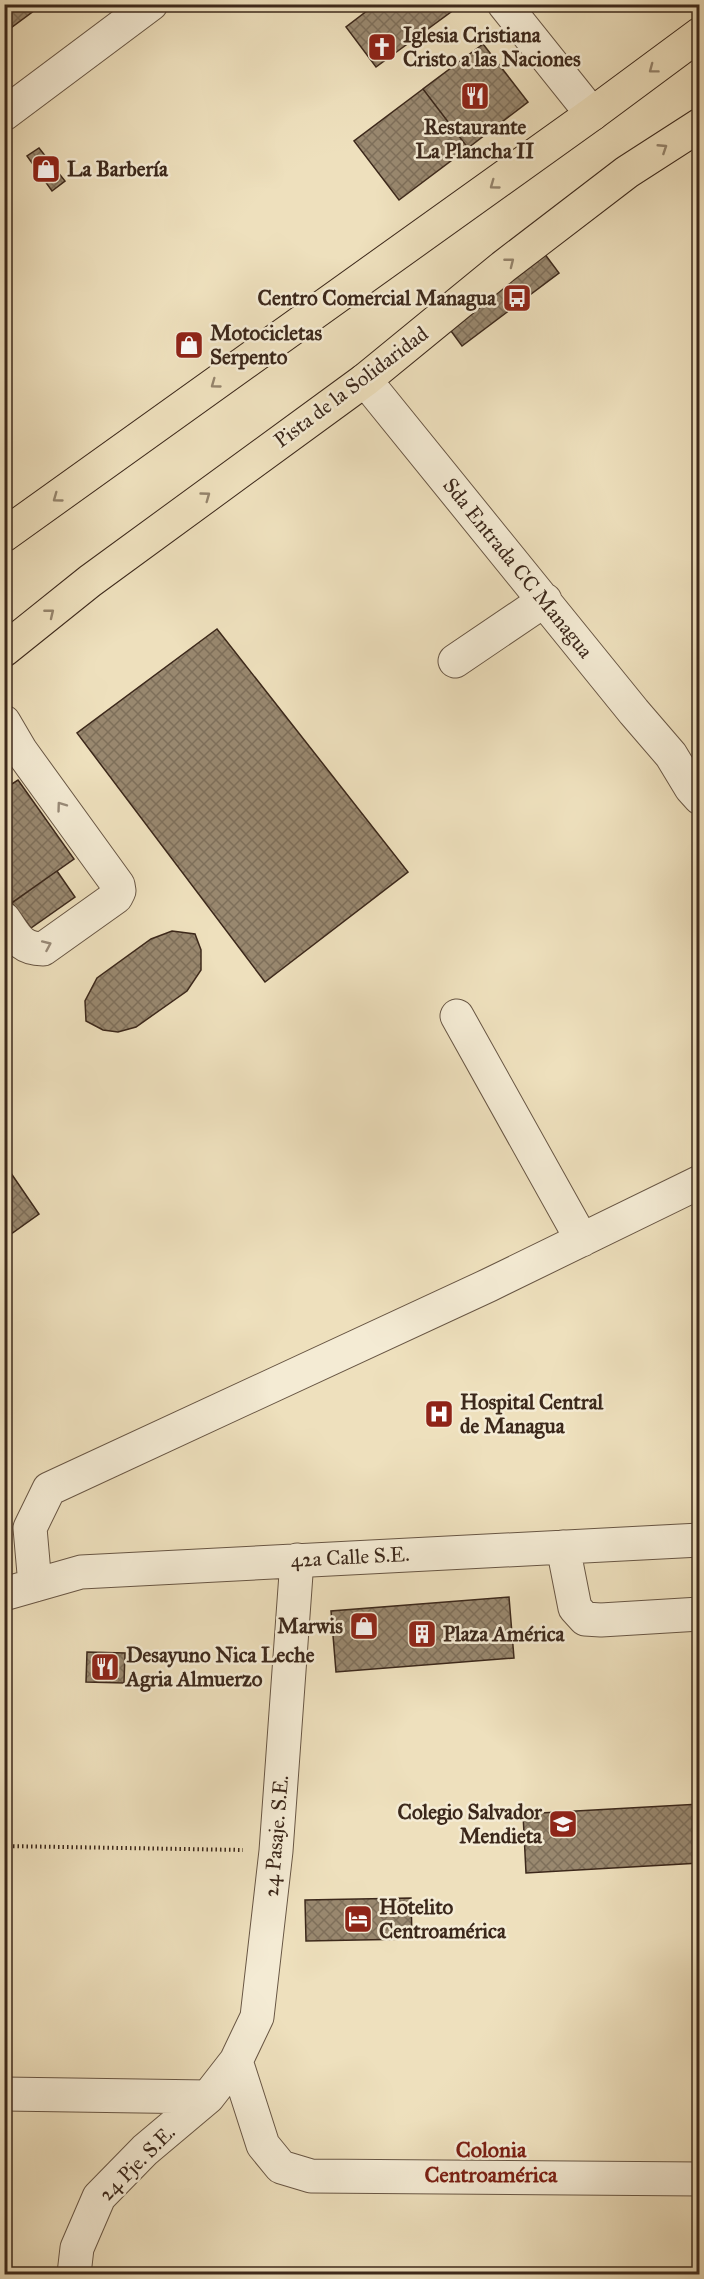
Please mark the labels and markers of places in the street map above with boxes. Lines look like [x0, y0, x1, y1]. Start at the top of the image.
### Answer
place label: Iglesia Cristiana Cristo a las Naciones [403, 22, 581, 72]
church icon: Iglesia Cristiana Cristo a las Naciones [366, 31, 398, 63]
restaurant icon: Restaurante La Plancha II [459, 80, 491, 112]
place label: Restaurante La Plancha II [416, 114, 534, 164]
shop icon: La Barbería [30, 153, 62, 185]
place label: La Barbería [67, 156, 169, 182]
bus stop icon: Centro Comercial Managua [501, 282, 533, 314]
place label: Centro Comercial Managua [258, 285, 497, 311]
place label: Motocicletas Serpento [210, 320, 322, 370]
shop icon: Motocicletas Serpento [173, 329, 205, 361]
place label: Hospital Central de Managua [460, 1389, 605, 1439]
hospital icon: Hospital Central de Managua [423, 1398, 455, 1430]
shop icon: Marwis [348, 1610, 380, 1642]
place label: Marwis [277, 1613, 343, 1639]
building icon: Plaza América [406, 1618, 438, 1650]
place label: Plaza América [443, 1621, 566, 1647]
place label: Desayuno Nica Leche Agria Almuerzo [124, 1642, 315, 1692]
restaurant icon: Desayuno Nica Leche Agria Almuerzo [89, 1651, 121, 1683]
place label: Colegio Salvador Mendieta [398, 1799, 543, 1849]
school or university icon: Colegio Salvador Mendieta [547, 1808, 579, 1840]
place label: Hotelito Centroamérica [379, 1894, 507, 1944]
hotel icon: Hotelito Centroamérica [342, 1903, 374, 1935]

